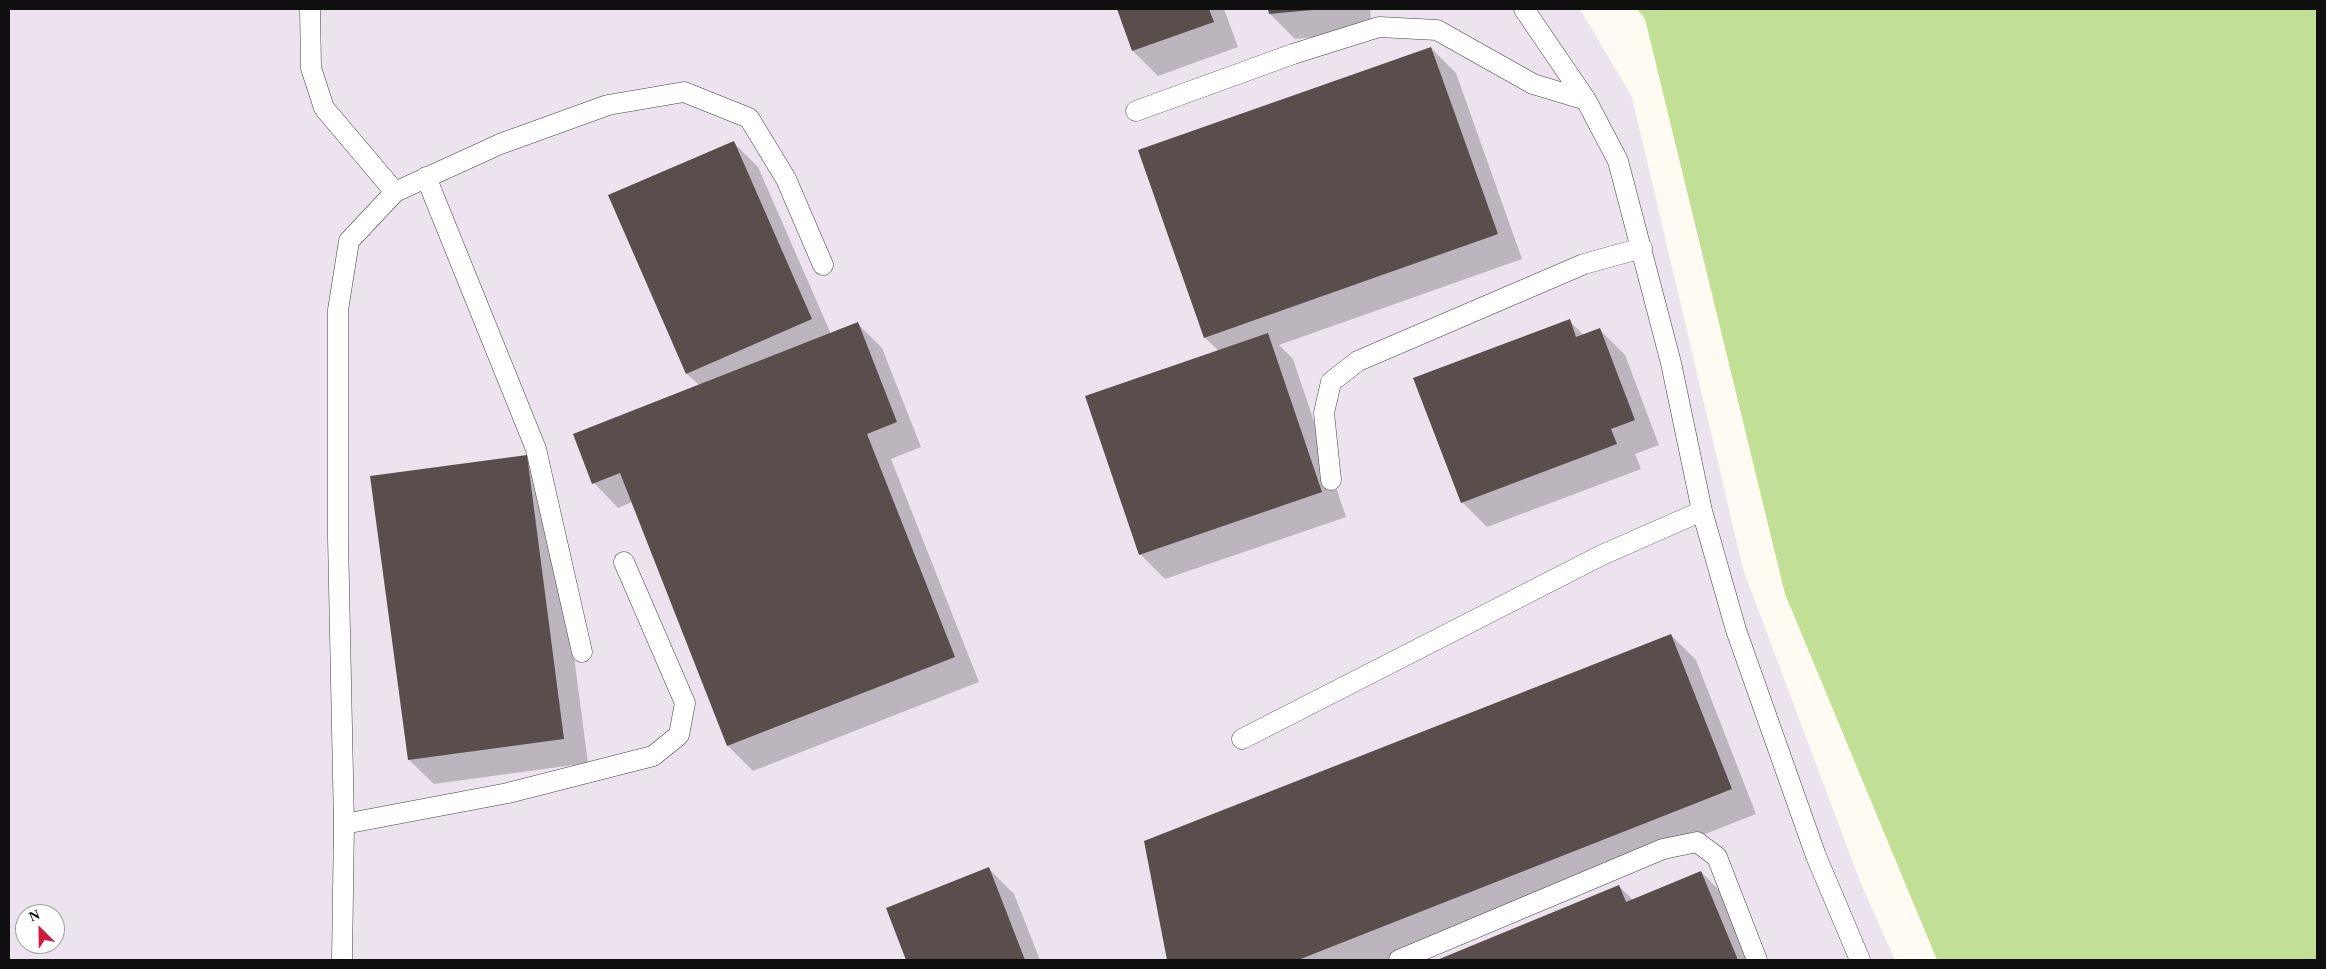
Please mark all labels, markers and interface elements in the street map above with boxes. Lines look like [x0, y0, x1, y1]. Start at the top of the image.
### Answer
north arrow [15, 904, 65, 954]
text: N [27, 907, 42, 925]

